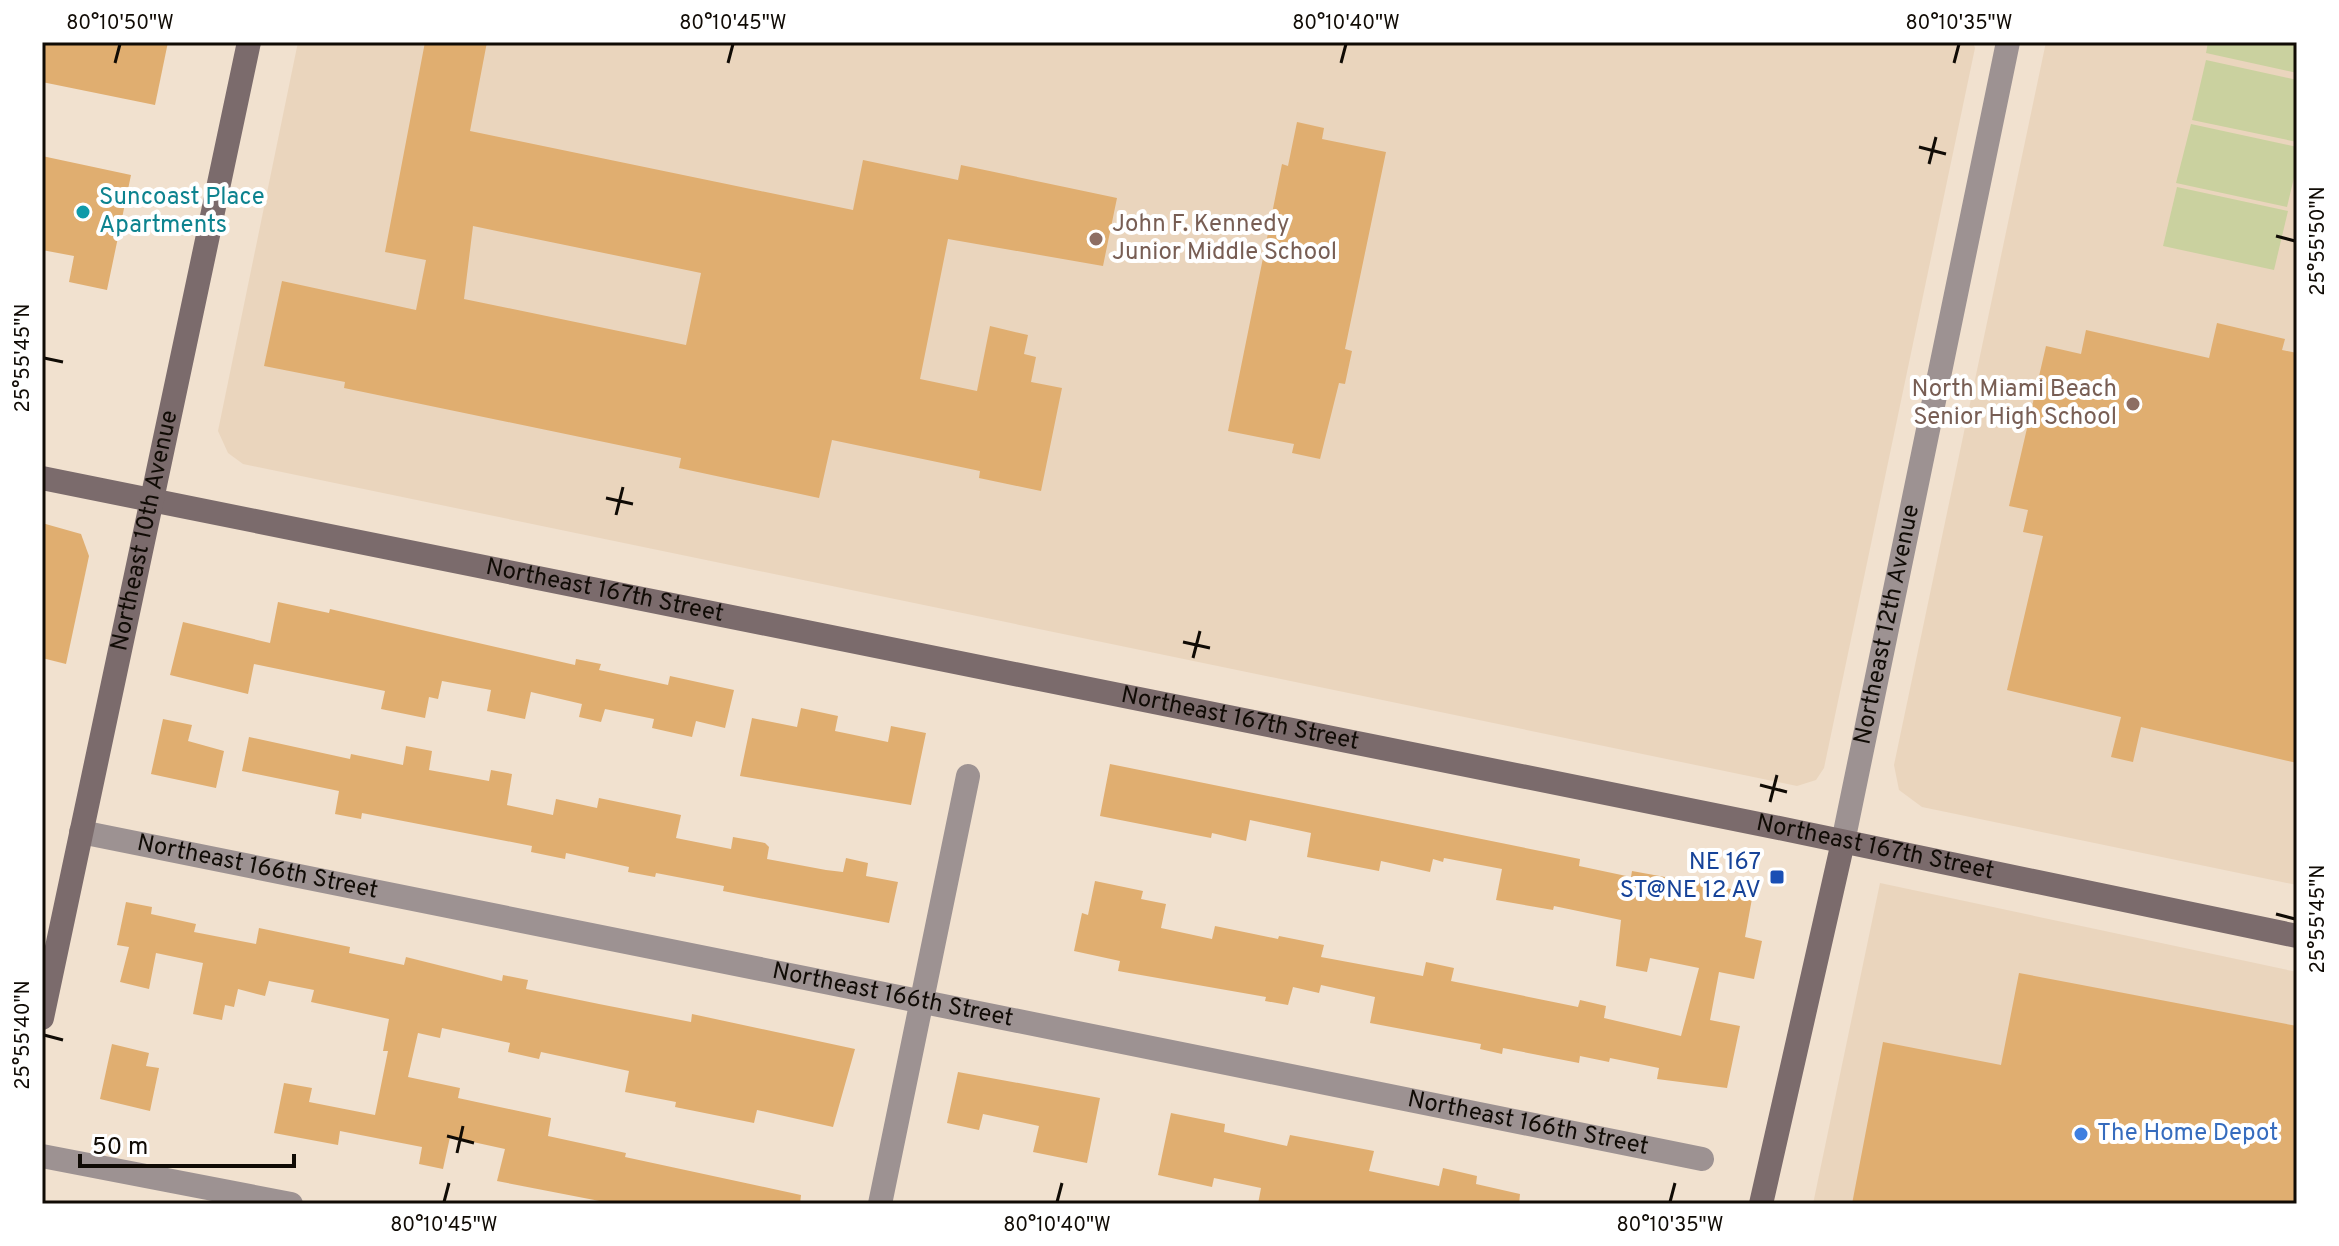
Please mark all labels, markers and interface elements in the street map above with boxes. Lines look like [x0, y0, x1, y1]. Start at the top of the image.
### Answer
text: 80°10'50"W [66, 11, 174, 37]
text: 80°10'45"W [679, 11, 787, 37]
text: 80°10'40"W [1292, 11, 1400, 37]
text: 80°10'35"W [1906, 11, 2012, 37]
place label: Suncoast Place Apartments [99, 183, 265, 241]
text: 25°55'50"N [2306, 186, 2332, 296]
marker: Suncoast Place Apartments [74, 203, 92, 221]
place label: John F. Kennedy Junior Middle School [1112, 210, 1337, 268]
marker: John F. Kennedy Junior Middle School [1087, 230, 1105, 248]
text: 25°55'45"N [11, 303, 37, 413]
place label: North Miami Beach Senior High School [1912, 375, 2117, 433]
marker: North Miami Beach Senior High School [2124, 395, 2142, 413]
street label: Northeast 10th Avenue [105, 408, 185, 654]
street label: Northeast 12th Avenue [1848, 502, 1927, 747]
street label: Northeast 167th Street [483, 553, 726, 630]
street label: Northeast 167th Street [1118, 681, 1362, 758]
street label: Northeast 167th Street [1753, 809, 1997, 887]
street label: Northeast 166th Street [134, 829, 381, 907]
place label: NE 167 ST@NE 12 AV [1620, 848, 1761, 906]
text: 25°55'45"N [2306, 864, 2332, 974]
marker: NE 167 ST@NE 12 AV [1768, 868, 1786, 886]
street label: Northeast 166th Street [770, 957, 1016, 1035]
text: 25°55'40"N [11, 980, 37, 1090]
street label: Northeast 166th Street [1405, 1085, 1651, 1163]
scale bar [80, 1118, 294, 1168]
place label: The Home Depot [2097, 1119, 2278, 1149]
marker: The Home Depot [2072, 1125, 2090, 1143]
text: 50 m [92, 1133, 148, 1163]
text: 80°10'45"W [390, 1213, 498, 1239]
text: 80°10'40"W [1003, 1213, 1111, 1239]
text: 80°10'35"W [1617, 1213, 1723, 1239]

